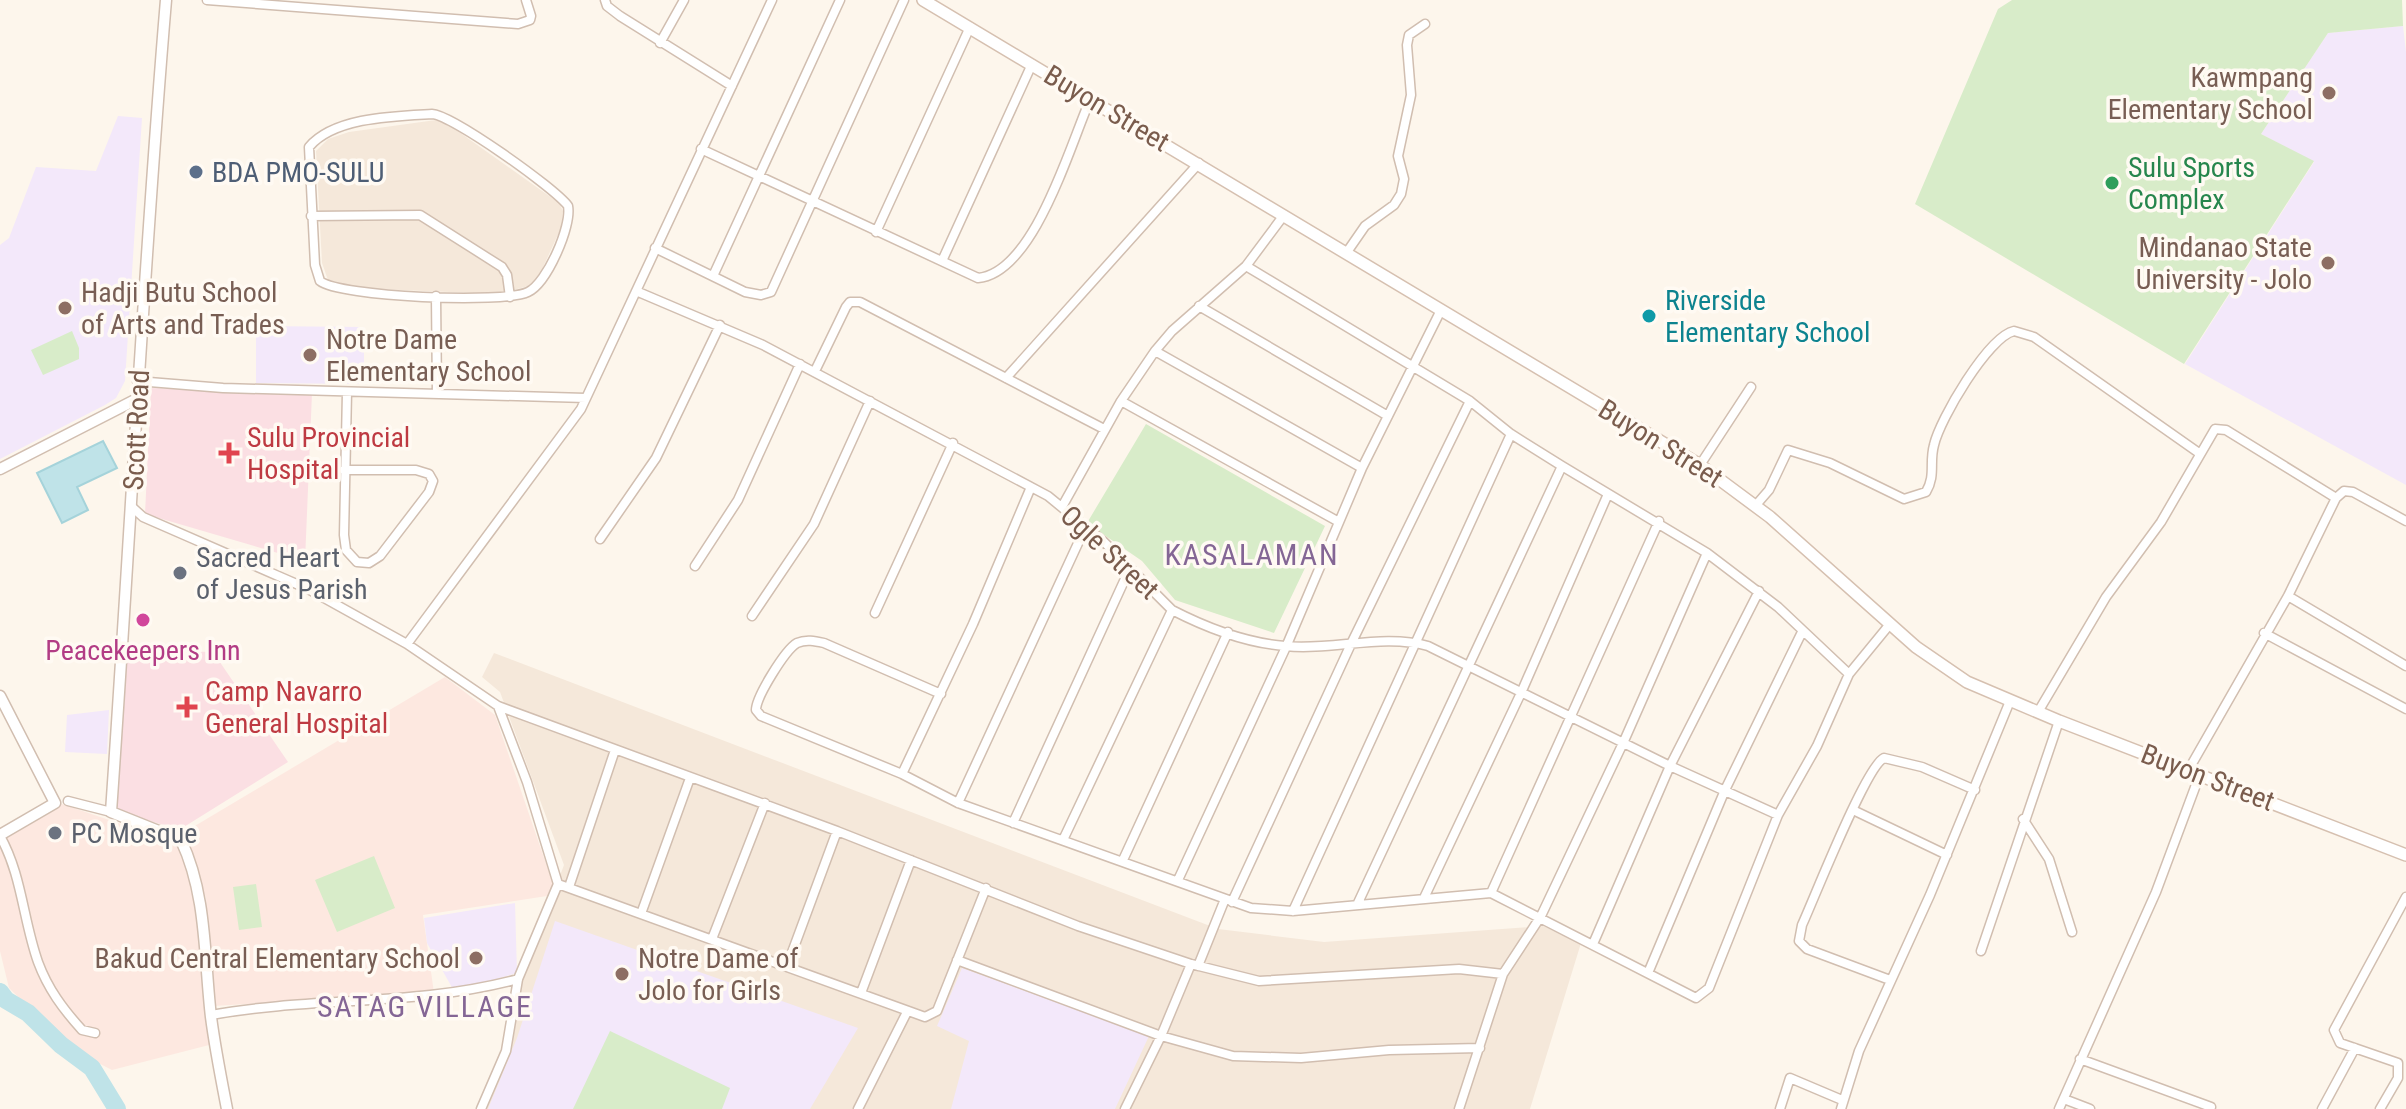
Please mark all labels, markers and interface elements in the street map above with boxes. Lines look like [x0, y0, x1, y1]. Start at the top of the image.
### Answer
street label: Buyon Street [1038, 58, 1175, 159]
place label: Kawmpang Elementary School [2108, 61, 2313, 126]
marker: Kawmpang Elementary School [2320, 84, 2338, 102]
place label: Sulu Sports Complex [2128, 151, 2255, 216]
place label: BDA PMO-SULU [212, 156, 385, 189]
marker: BDA PMO-SULU [187, 163, 205, 181]
marker: Sulu Sports Complex [2103, 174, 2121, 192]
place label: Mindanao State University - Jolo [2136, 231, 2312, 296]
marker: Mindanao State University - Jolo [2319, 254, 2337, 272]
place label: Hadji Butu School of Arts and Trades [81, 276, 285, 341]
place label: Riverside Elementary School [1665, 284, 1870, 349]
marker: Hadji Butu School of Arts and Trades [56, 299, 74, 317]
marker: Riverside Elementary School [1640, 307, 1658, 325]
place label: Notre Dame Elementary School [326, 323, 531, 388]
marker: Notre Dame Elementary School [301, 346, 319, 364]
street label: Scott Road [117, 369, 156, 491]
street label: Buyon Street [1593, 392, 1729, 494]
place label: Sulu Provincial Hospital [247, 421, 410, 486]
marker: Sulu Provincial Hospital [218, 442, 240, 464]
street label: Ogle Street [1054, 499, 1166, 606]
district label: KASALAMAN [1164, 537, 1340, 572]
place label: Sacred Heart of Jesus Parish [196, 541, 368, 606]
marker: Sacred Heart of Jesus Parish [171, 564, 189, 582]
marker: Peacekeepers Inn [134, 611, 152, 629]
place label: Peacekeepers Inn [45, 634, 241, 667]
place label: Camp Navarro General Hospital [205, 675, 388, 740]
marker: Camp Navarro General Hospital [176, 696, 198, 718]
street label: Buyon Street [2137, 737, 2279, 818]
place label: PC Mosque [71, 817, 197, 850]
marker: PC Mosque [46, 824, 64, 842]
place label: Bakud Central Elementary School [94, 942, 460, 975]
place label: Notre Dame of Jolo for Girls [638, 942, 799, 1007]
marker: Bakud Central Elementary School [467, 949, 485, 967]
marker: Notre Dame of Jolo for Girls [613, 965, 631, 983]
district label: SATAG VILLAGE [317, 989, 533, 1024]

